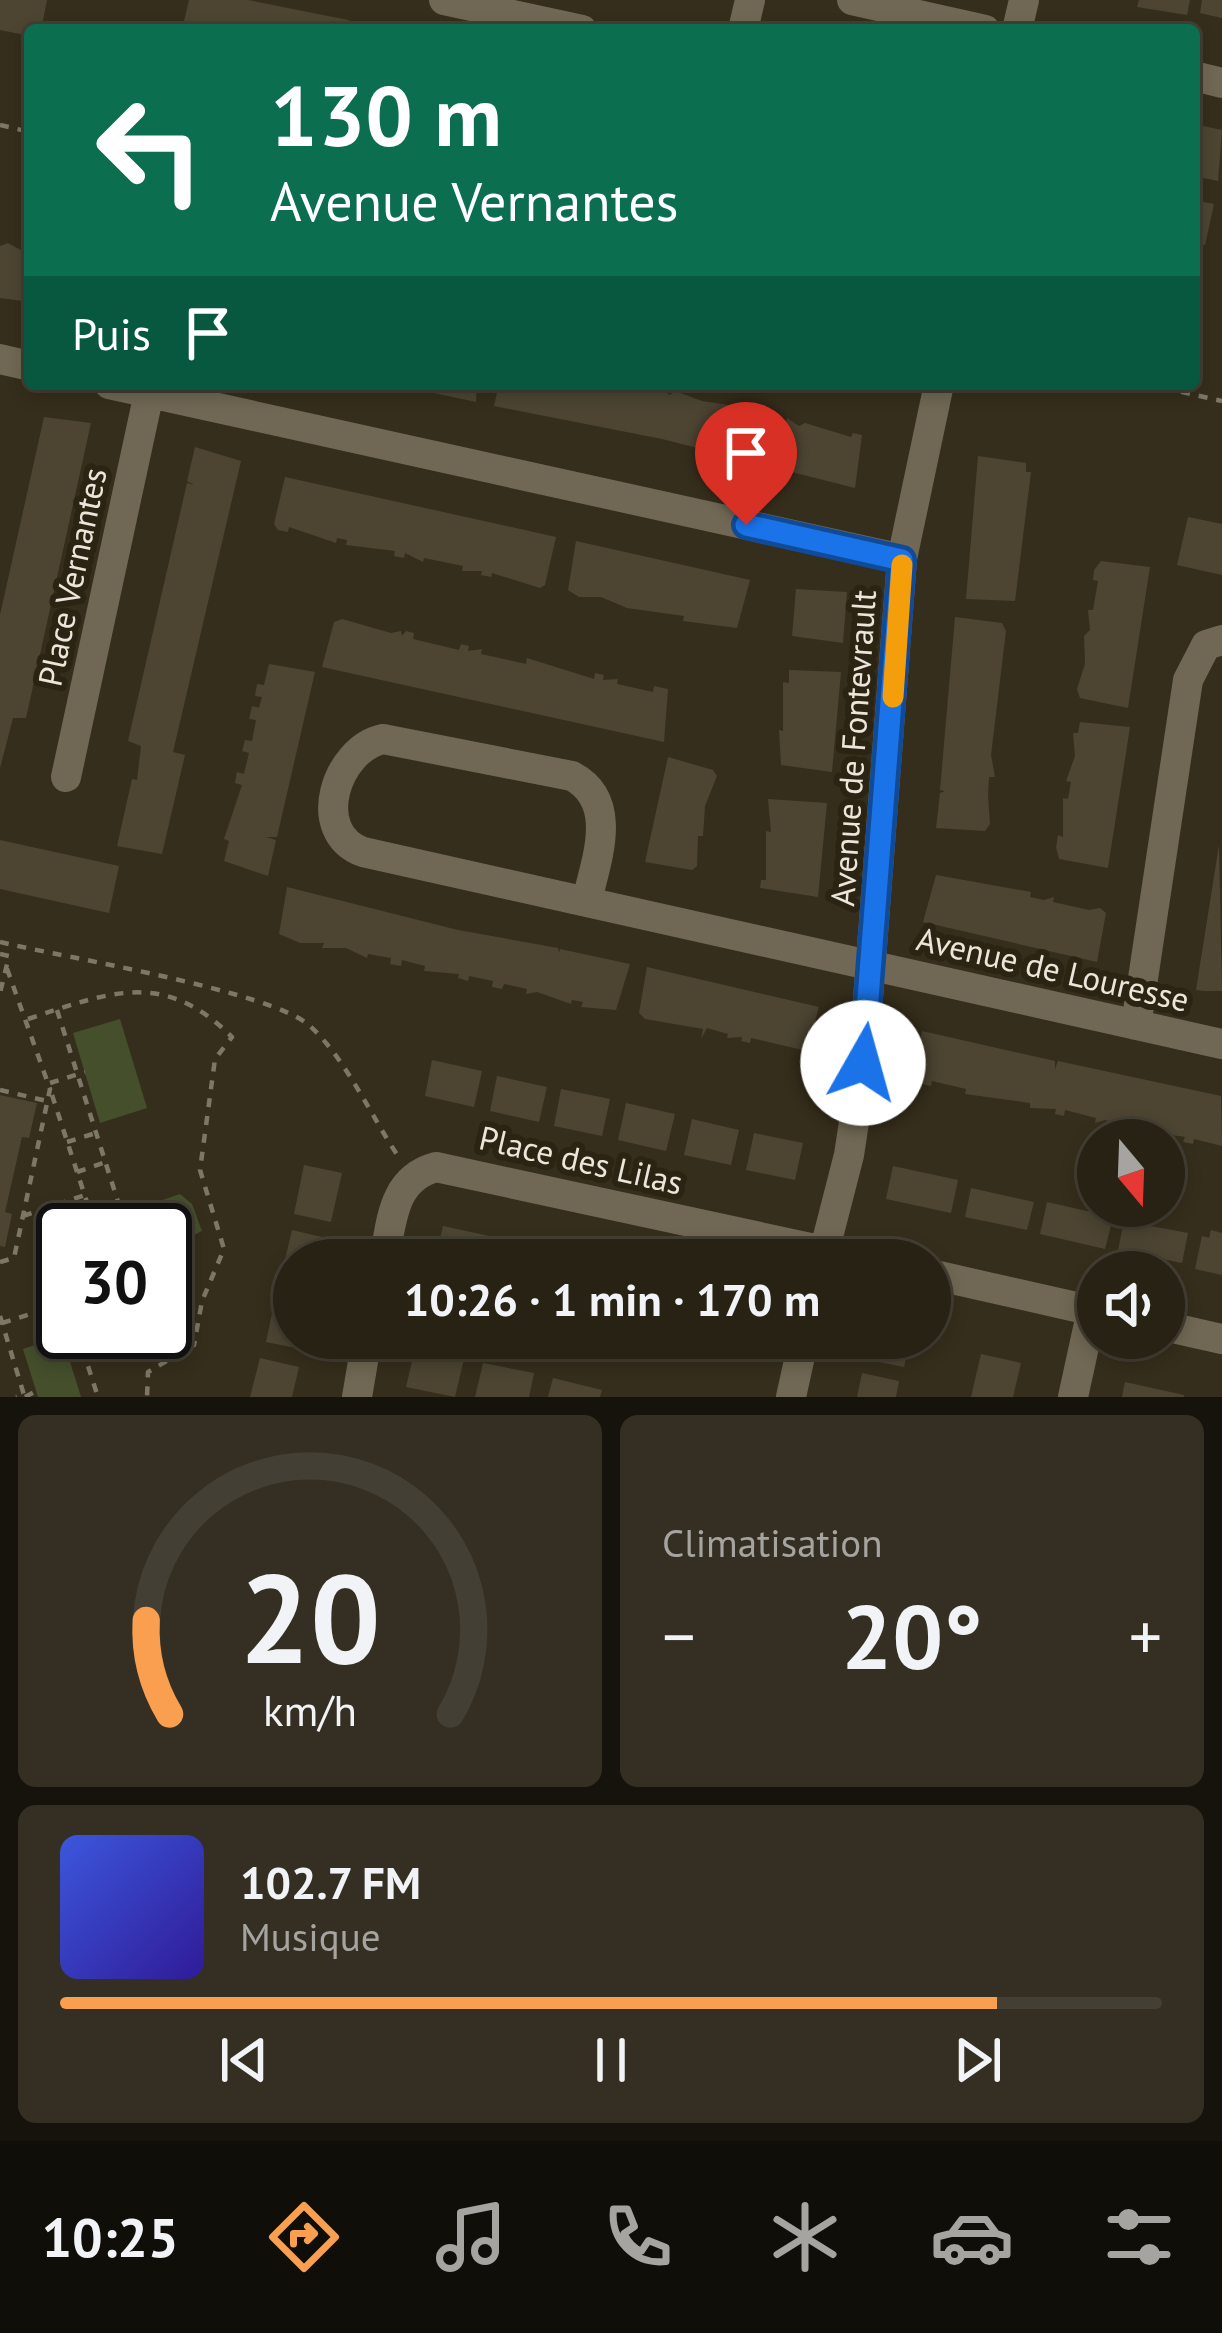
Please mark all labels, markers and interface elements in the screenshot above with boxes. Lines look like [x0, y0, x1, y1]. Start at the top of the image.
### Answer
text: 130 m [270, 60, 502, 169]
icon: left [72, 72, 228, 228]
text: Avenue Vernantes [270, 166, 679, 236]
icon: arrive [175, 300, 241, 366]
text: Puis [72, 304, 151, 362]
pin [695, 402, 797, 525]
icon: arrive [713, 420, 779, 486]
street label: Place Vernantes [27, 464, 116, 690]
street label: Avenue de Fontevrault [820, 588, 885, 908]
street label: Avenue de Louresse [913, 916, 1194, 1021]
position arrow [800, 1000, 926, 1126]
street label: Place des Lilas [475, 1115, 687, 1204]
north arrow [1077, 1119, 1185, 1227]
map controls [1077, 1119, 1185, 1359]
speed limit sign: 30 [36, 1203, 192, 1359]
button: sound [1077, 1251, 1185, 1359]
text: 10:26 · 1 min · 170 m [404, 1270, 820, 1328]
text: Climatisation [662, 1517, 882, 1568]
text: 20 [239, 1536, 381, 1697]
text: 20° [841, 1577, 983, 1694]
text: − [662, 1593, 695, 1678]
text: + [1129, 1593, 1162, 1678]
text: km/h [263, 1682, 357, 1738]
text: 102.7 FM [240, 1853, 421, 1911]
text: Musique [240, 1911, 381, 1962]
icon: previous [211, 2027, 277, 2093]
icon: pause [578, 2027, 644, 2093]
icon: next [945, 2027, 1011, 2093]
icon: directions [262, 2195, 346, 2279]
icon: music [429, 2195, 513, 2279]
icon: phone [596, 2195, 680, 2279]
icon: climate [763, 2195, 847, 2279]
icon: car [930, 2195, 1014, 2279]
icon: filters [1097, 2195, 1181, 2279]
text: 10:25 [42, 2202, 179, 2272]

